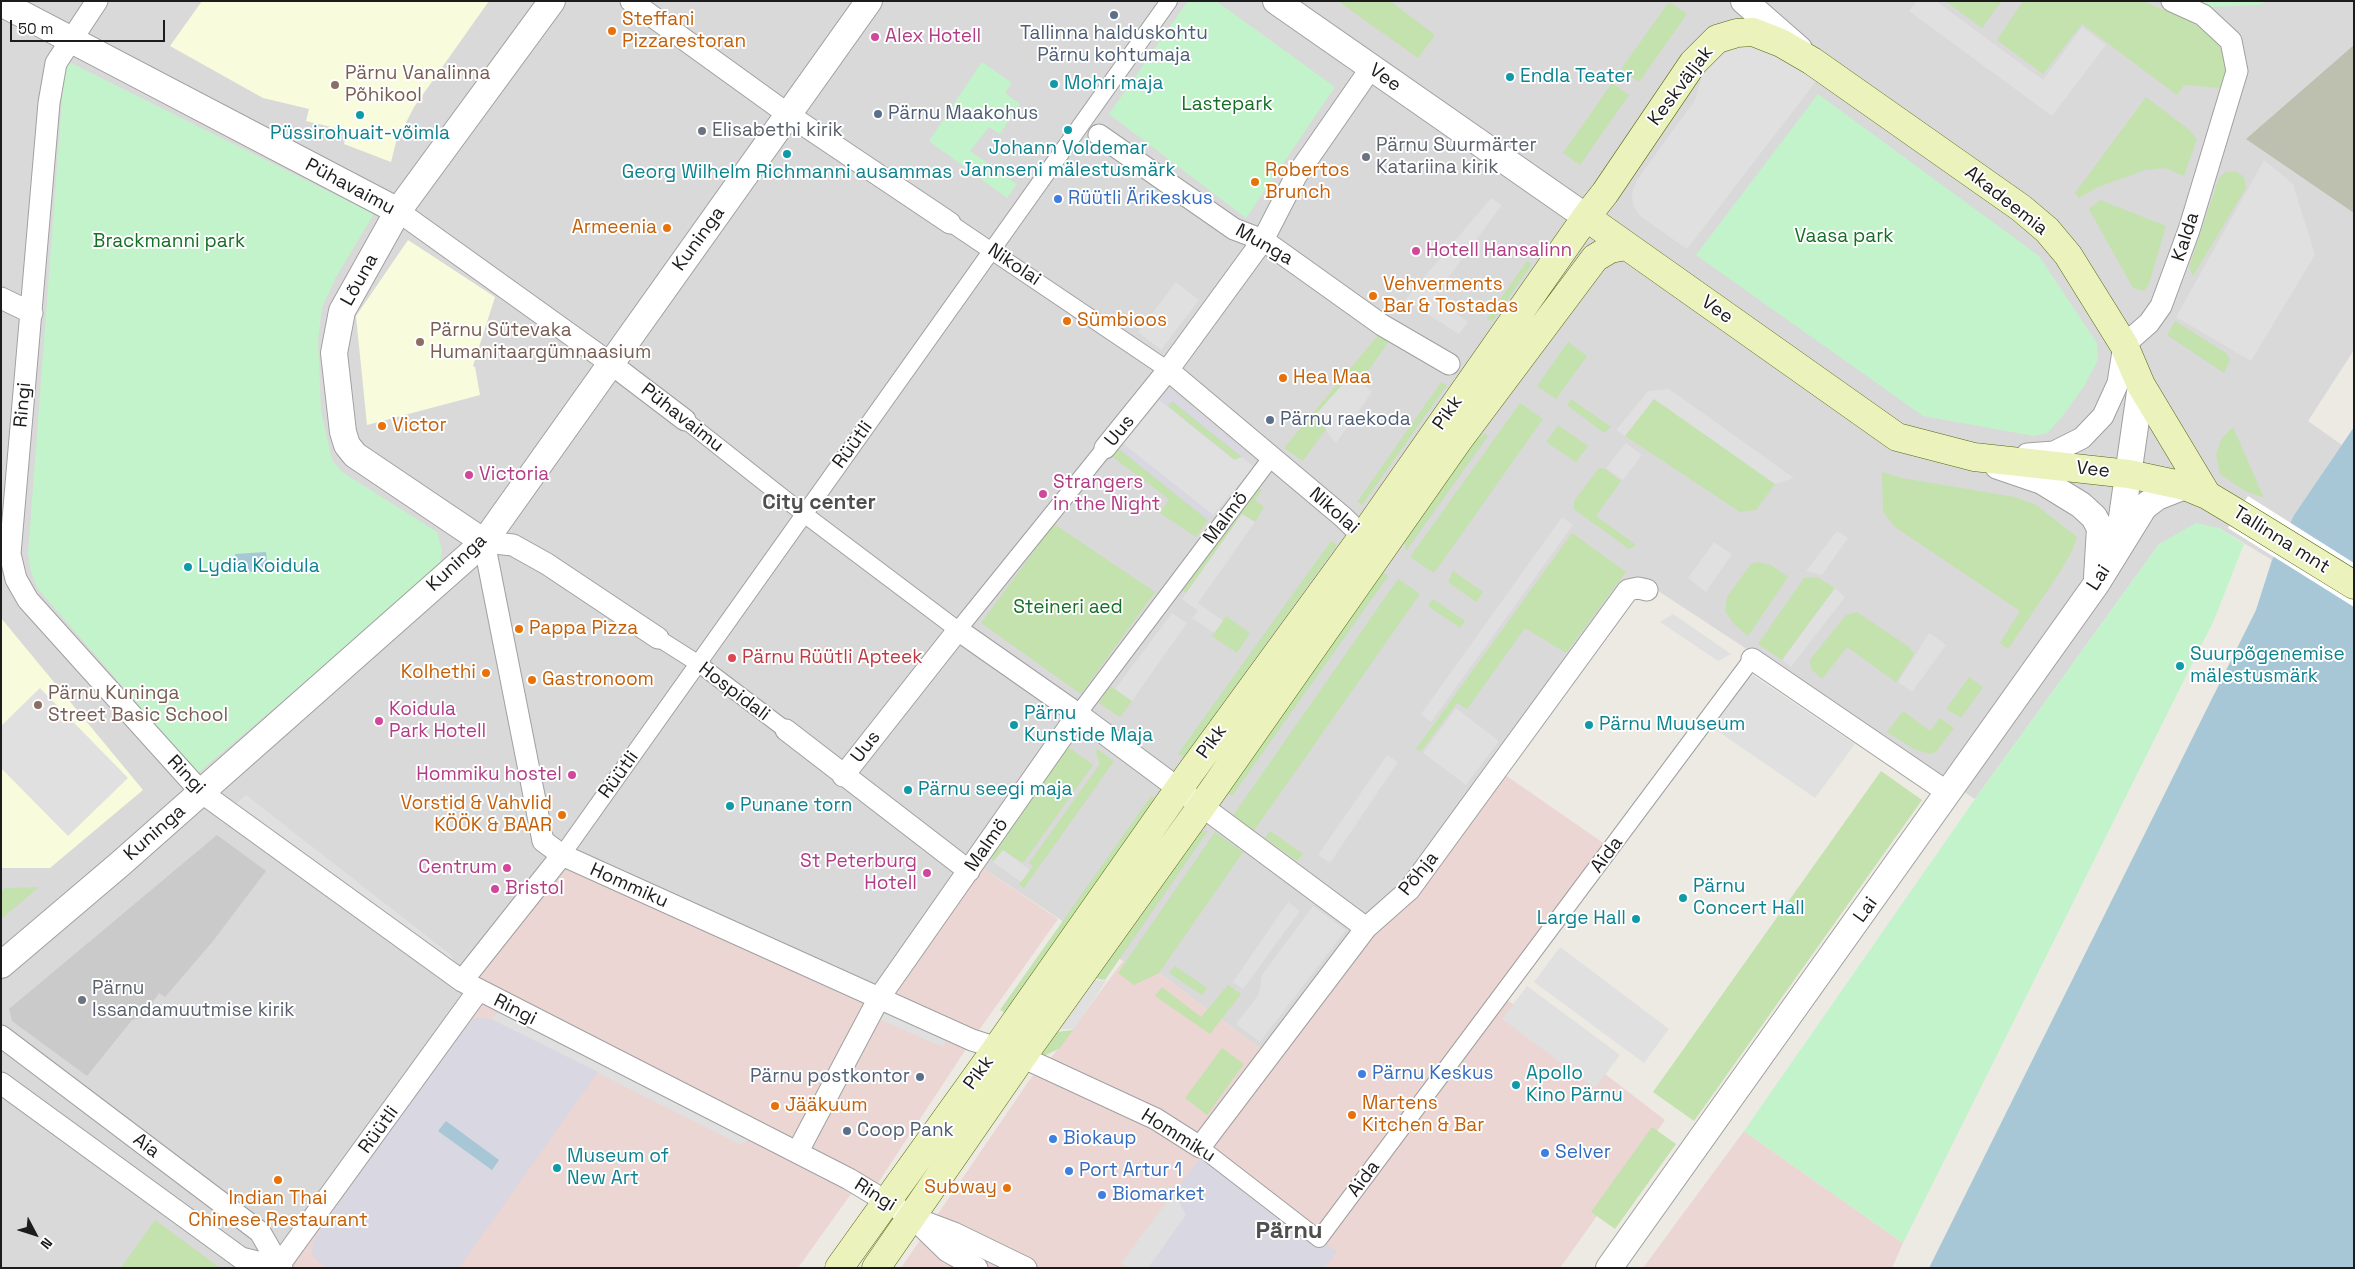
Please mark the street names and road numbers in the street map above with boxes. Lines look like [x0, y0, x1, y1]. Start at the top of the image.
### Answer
street label: Keskväljak [1644, 42, 1718, 130]
street label: Vee [1365, 59, 1405, 97]
street label: Pühavaimu [301, 154, 399, 220]
street label: Akadeemia [1960, 161, 2052, 241]
street label: Kuninga [668, 202, 730, 276]
street label: Kalda [2167, 210, 2205, 264]
street label: Munga [1231, 219, 1297, 271]
street label: Nikolai [983, 239, 1045, 291]
street label: Lõuna [336, 250, 384, 310]
street label: Vee [1697, 291, 1737, 329]
street label: Pühavaimu [636, 379, 728, 457]
street label: Ringi [10, 382, 36, 428]
street label: Pikk [1428, 392, 1468, 434]
street label: Uus [1100, 411, 1140, 451]
street label: Rüütli [828, 417, 878, 473]
street label: Vee [2075, 457, 2111, 483]
street label: Nikolai [1304, 483, 1364, 539]
street label: Malmö [1199, 487, 1253, 549]
street label: Tallinna mnt [2228, 501, 2334, 579]
street label: Kuninga [422, 529, 492, 597]
street label: Lai [2082, 561, 2116, 595]
street label: Hospidali [694, 658, 774, 726]
street label: Pikk [1192, 721, 1232, 763]
street label: Uus [846, 726, 886, 768]
street label: Rüütli [594, 747, 644, 803]
street label: Ringi [162, 751, 210, 799]
street label: Kuninga [120, 800, 190, 866]
street label: Malmö [960, 814, 1014, 876]
street label: Aida [1586, 832, 1628, 878]
street label: Põhja [1394, 847, 1444, 901]
street label: Hommiku [586, 859, 672, 913]
street label: Lai [1849, 893, 1883, 927]
street label: Ringi [490, 990, 540, 1030]
street label: Pikk [959, 1052, 999, 1094]
street label: Rüütli [354, 1102, 404, 1158]
street label: Hommiku [1137, 1104, 1219, 1168]
street label: Aia [128, 1129, 164, 1163]
street label: Aida [1343, 1156, 1385, 1202]
street label: Ringi [850, 1173, 900, 1217]

